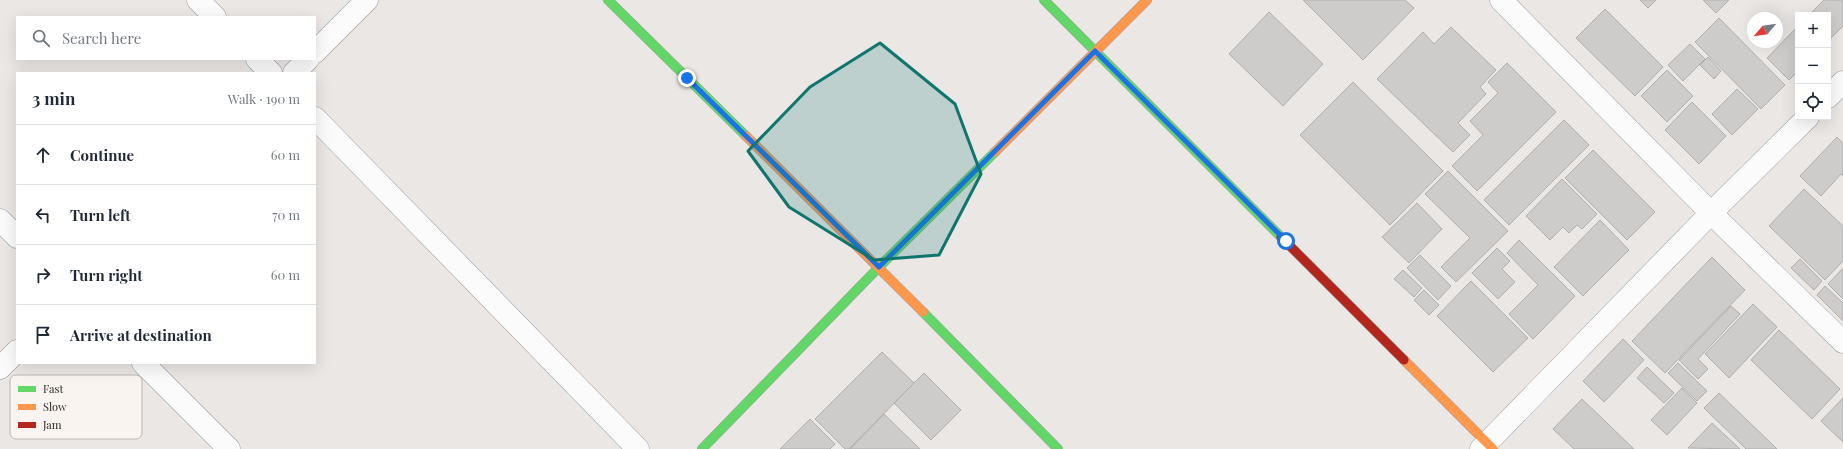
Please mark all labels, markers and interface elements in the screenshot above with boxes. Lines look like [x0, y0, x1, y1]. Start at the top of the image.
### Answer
north arrow [1747, 12, 1783, 48]
map controls [1795, 12, 1831, 120]
button: + [1795, 12, 1831, 48]
search box [16, 16, 316, 60]
icon: search [30, 27, 52, 49]
text: Search here [62, 28, 141, 48]
button: − [1795, 48, 1831, 84]
route end [678, 69, 696, 87]
button: locate [1795, 84, 1831, 120]
text: 3 min [32, 87, 75, 109]
text: Walk · 190 m [228, 90, 300, 107]
icon: ahead [32, 144, 54, 166]
text: Continue [70, 145, 134, 165]
text: 60 m [271, 146, 300, 163]
icon: left [32, 204, 54, 226]
text: Turn left [70, 205, 131, 225]
text: 70 m [272, 206, 300, 223]
route start [1277, 232, 1295, 250]
icon: right [32, 264, 54, 286]
text: Turn right [70, 265, 143, 285]
text: 60 m [271, 266, 300, 283]
icon: arrive [32, 324, 54, 346]
text: Arrive at destination [70, 325, 212, 345]
legend [10, 375, 142, 439]
text: Fast [43, 381, 63, 396]
text: Slow [43, 399, 67, 414]
text: Jam [42, 417, 62, 432]

